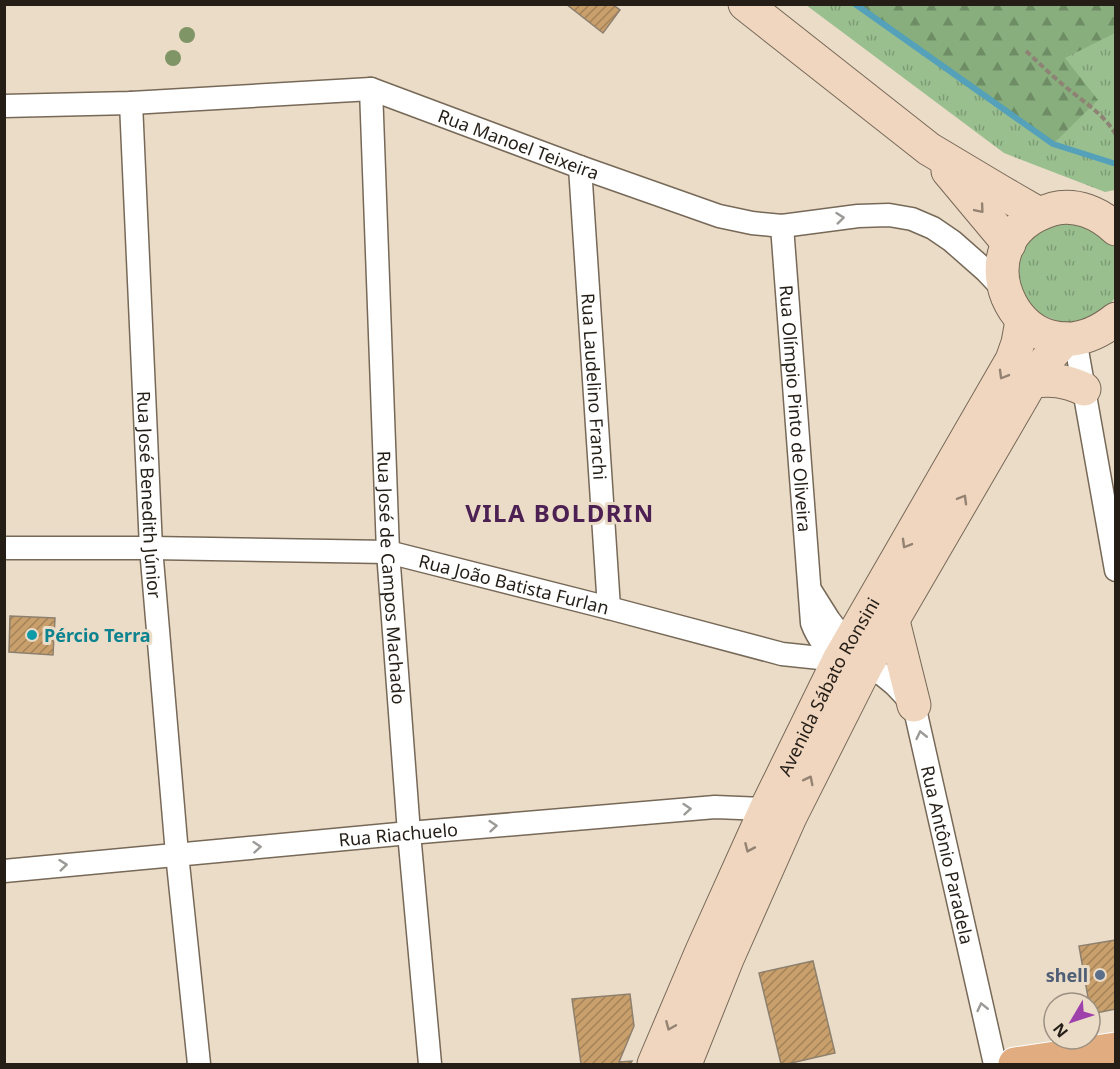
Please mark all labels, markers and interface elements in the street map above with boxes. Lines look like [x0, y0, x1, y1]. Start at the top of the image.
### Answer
street label: Rua Manoel Teixeira [435, 103, 602, 185]
one-way arrow [973, 202, 984, 213]
one-way arrow [835, 213, 844, 225]
street label: Rua Olímpio Pinto de Oliveira [774, 284, 817, 533]
street label: Rua Laudelino Franchi [576, 292, 613, 481]
one-way arrow [999, 369, 1010, 379]
street label: Rua José Benedith Júnior [132, 390, 167, 600]
street label: Rua José de Campos Machado [372, 450, 411, 705]
one-way arrow [956, 495, 968, 505]
district label: VILA BOLDRIN [465, 496, 655, 529]
one-way arrow [901, 538, 913, 548]
street label: Rua João Batista Furlan [416, 548, 612, 620]
street label: Avenida Sábato Ronsini [772, 593, 885, 780]
place label: Pércio Terra [44, 623, 151, 647]
marker: Pércio Terra [25, 628, 39, 642]
one-way arrow [915, 731, 928, 741]
street label: Rua Antônio Paradela [916, 763, 980, 947]
one-way arrow [801, 775, 813, 786]
one-way arrow [683, 803, 692, 816]
street label: Rua Riachuelo [338, 817, 459, 852]
one-way arrow [488, 819, 497, 832]
one-way arrow [252, 841, 261, 854]
one-way arrow [744, 841, 756, 852]
one-way arrow [58, 859, 67, 872]
place label: shell [1046, 963, 1088, 987]
marker: shell [1093, 968, 1107, 982]
north arrow [1042, 991, 1102, 1051]
one-way arrow [977, 1003, 990, 1013]
text: N [1048, 1018, 1073, 1042]
one-way arrow [665, 1020, 677, 1031]

